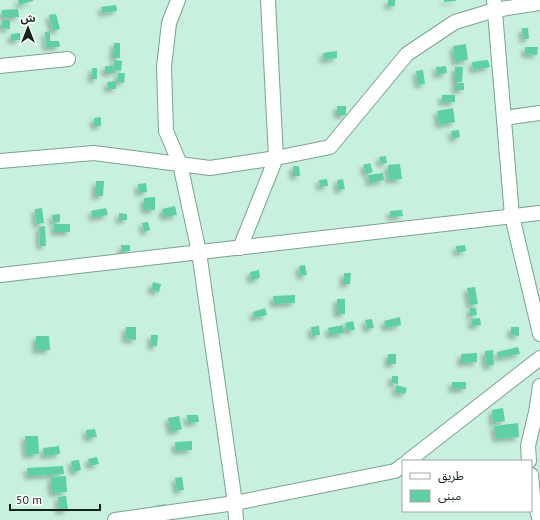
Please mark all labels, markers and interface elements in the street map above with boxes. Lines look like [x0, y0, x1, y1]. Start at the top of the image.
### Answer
north arrow [8, 8, 48, 48]
text: ش [20, 11, 36, 25]
legend [402, 460, 532, 512]
text: طريق [438, 468, 464, 484]
scale bar [10, 486, 100, 512]
text: مبنى [438, 488, 461, 503]
text: 50 m [16, 492, 42, 507]

